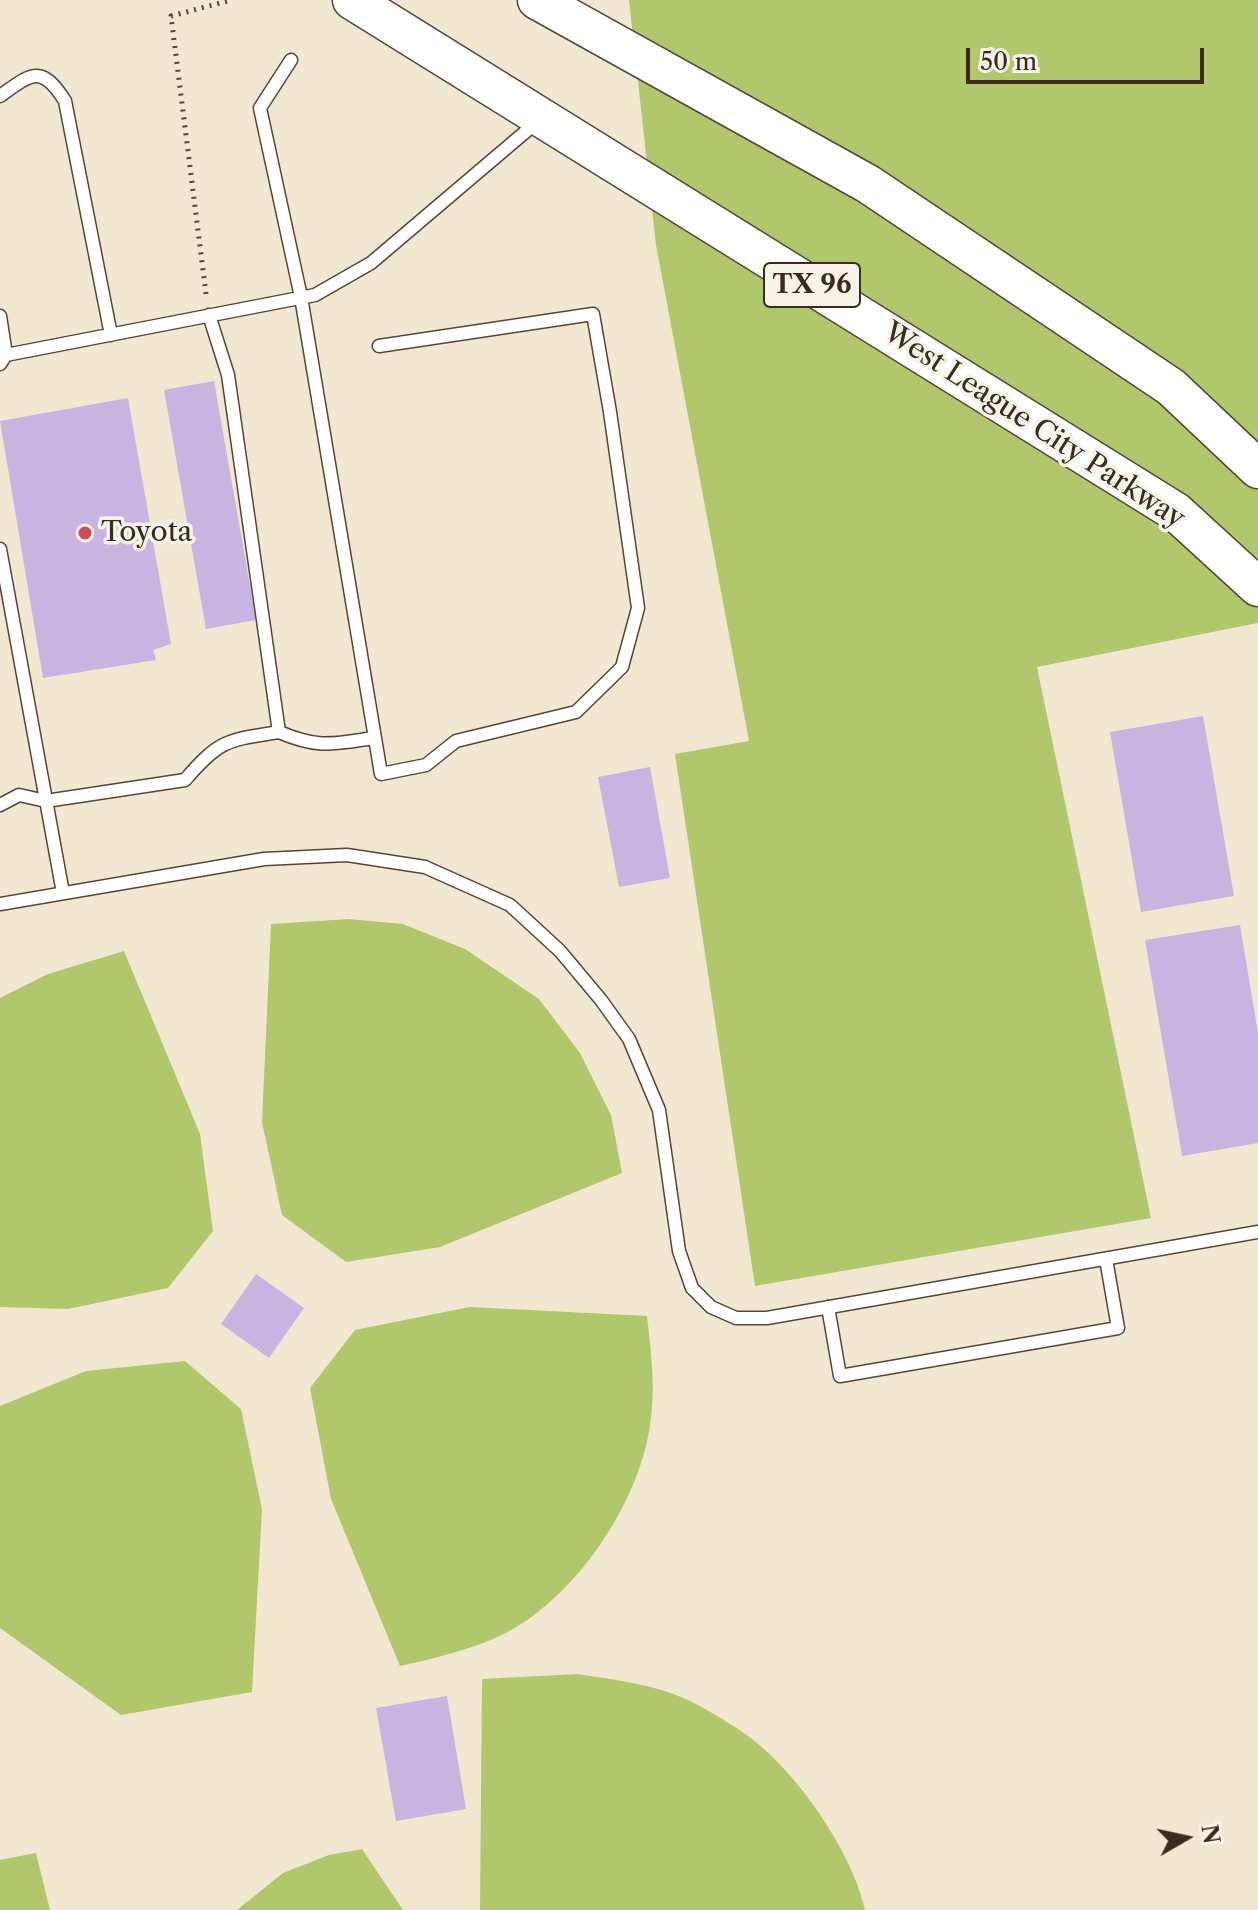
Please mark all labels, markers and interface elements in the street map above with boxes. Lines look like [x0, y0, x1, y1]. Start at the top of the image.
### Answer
scale bar [970, 32, 1208, 82]
text: 50 m [980, 47, 1037, 76]
road number: TX 96 [764, 263, 860, 307]
street label: West League City Parkway [877, 316, 1191, 536]
place label: Toyota [101, 516, 192, 550]
marker: Toyota [76, 524, 94, 542]
north arrow [1146, 1798, 1226, 1878]
text: N [1195, 1823, 1225, 1846]

